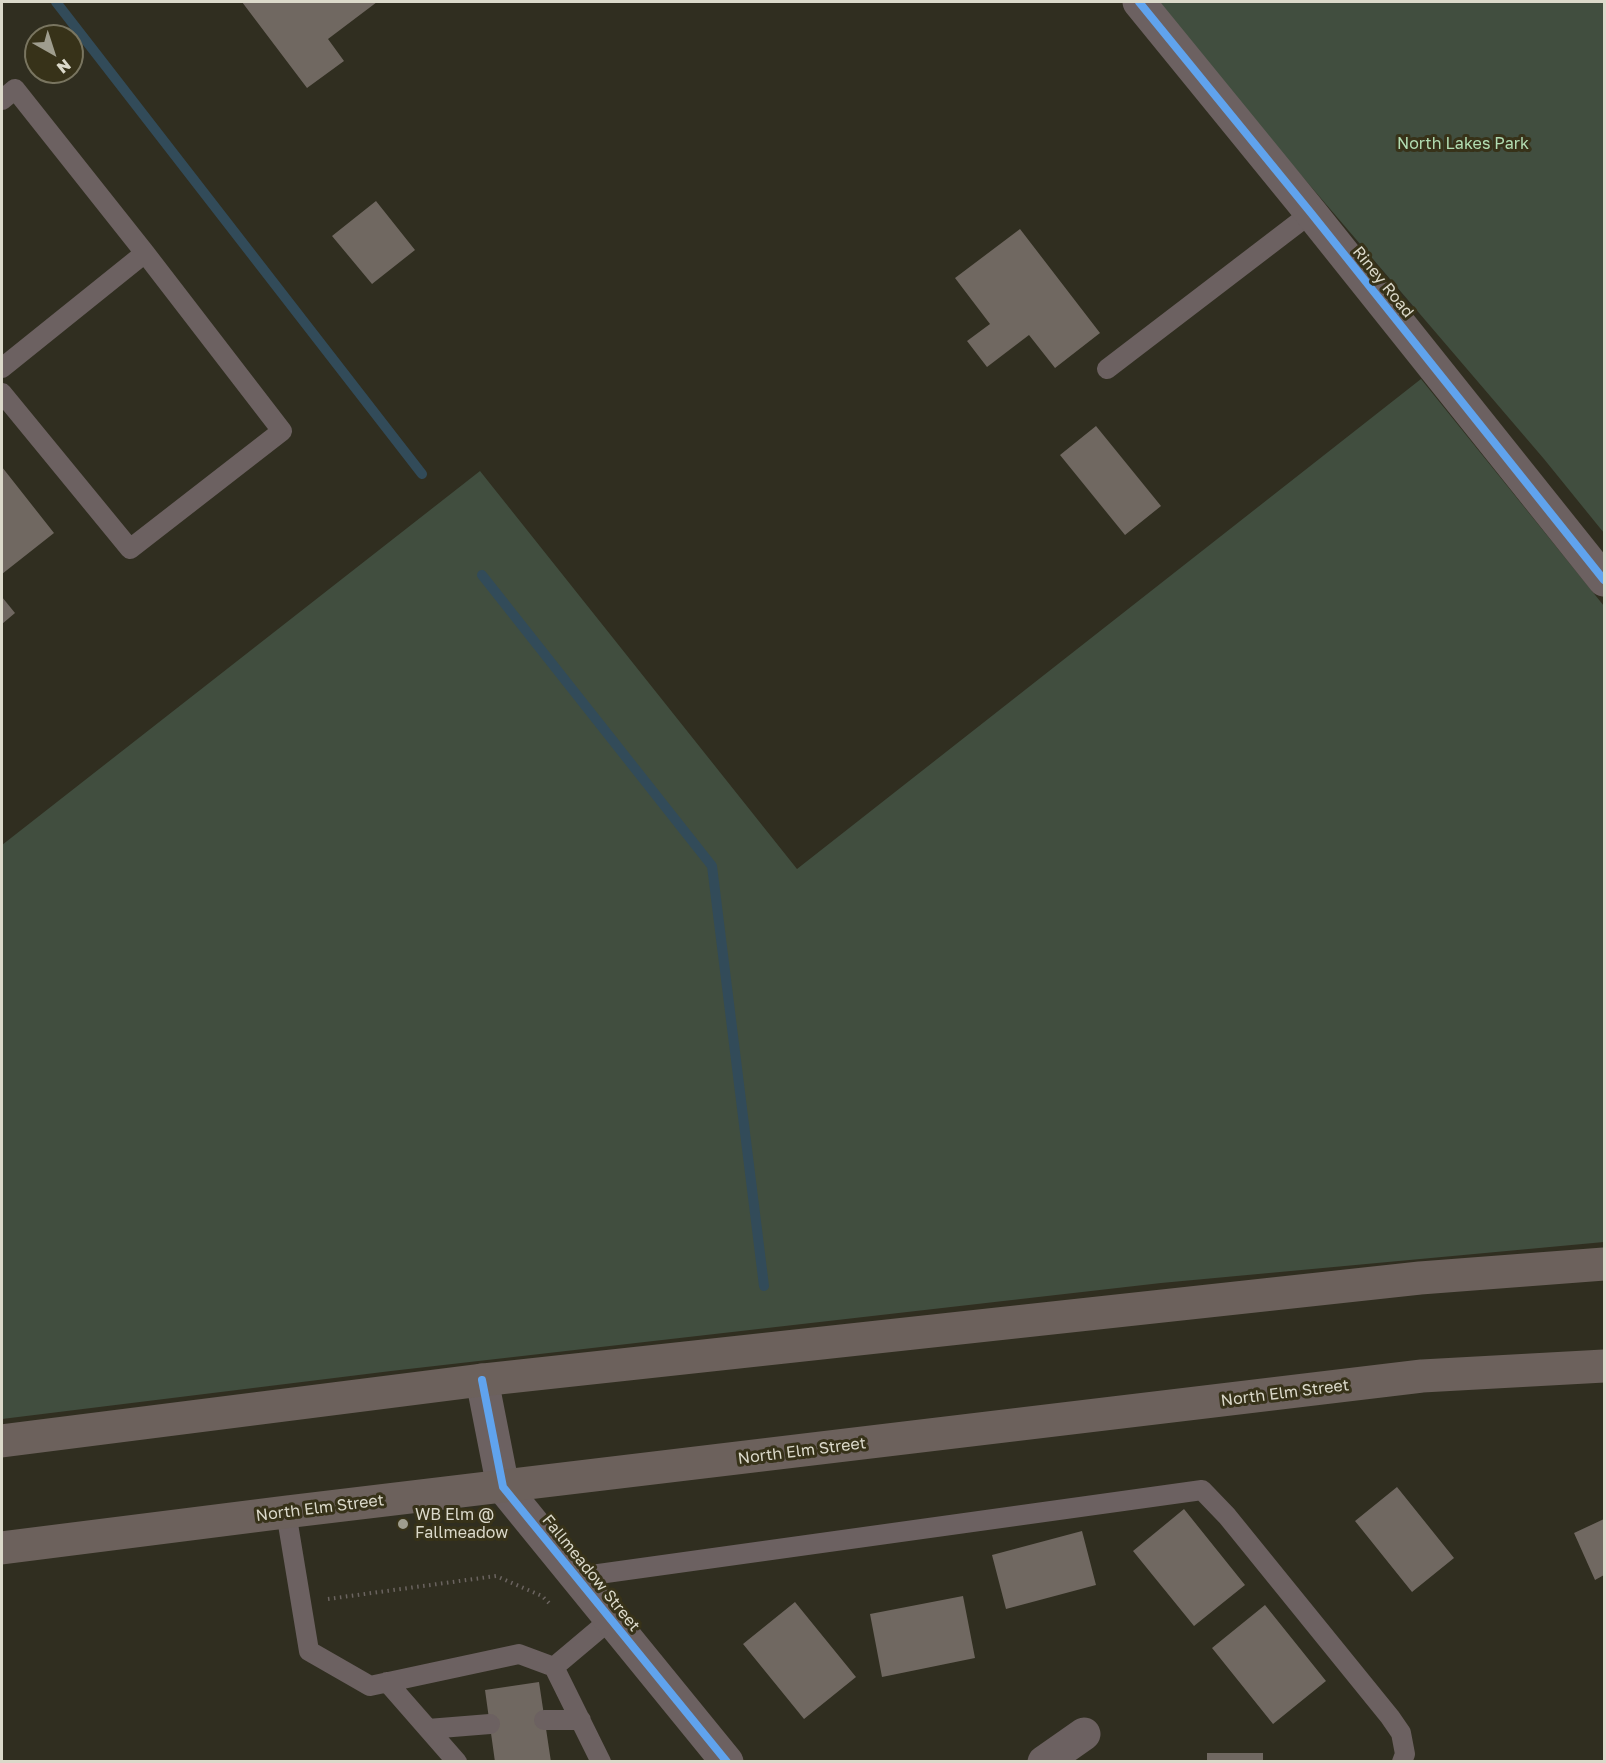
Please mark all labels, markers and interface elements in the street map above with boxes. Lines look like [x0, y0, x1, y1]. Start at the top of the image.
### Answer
north arrow [24, 24, 84, 84]
text: N [53, 55, 75, 78]
park label: North Lakes Park [1397, 134, 1529, 154]
street label: Riney Road [1348, 242, 1418, 322]
street label: North Elm Street [1220, 1376, 1350, 1410]
street label: North Elm Street [737, 1434, 867, 1468]
street label: North Elm Street [255, 1491, 385, 1525]
place label: WB Elm @ Fallmeadow [415, 1505, 508, 1543]
street label: Fallmeadow Street [538, 1511, 644, 1635]
marker: WB Elm @ Fallmeadow [396, 1517, 410, 1531]

